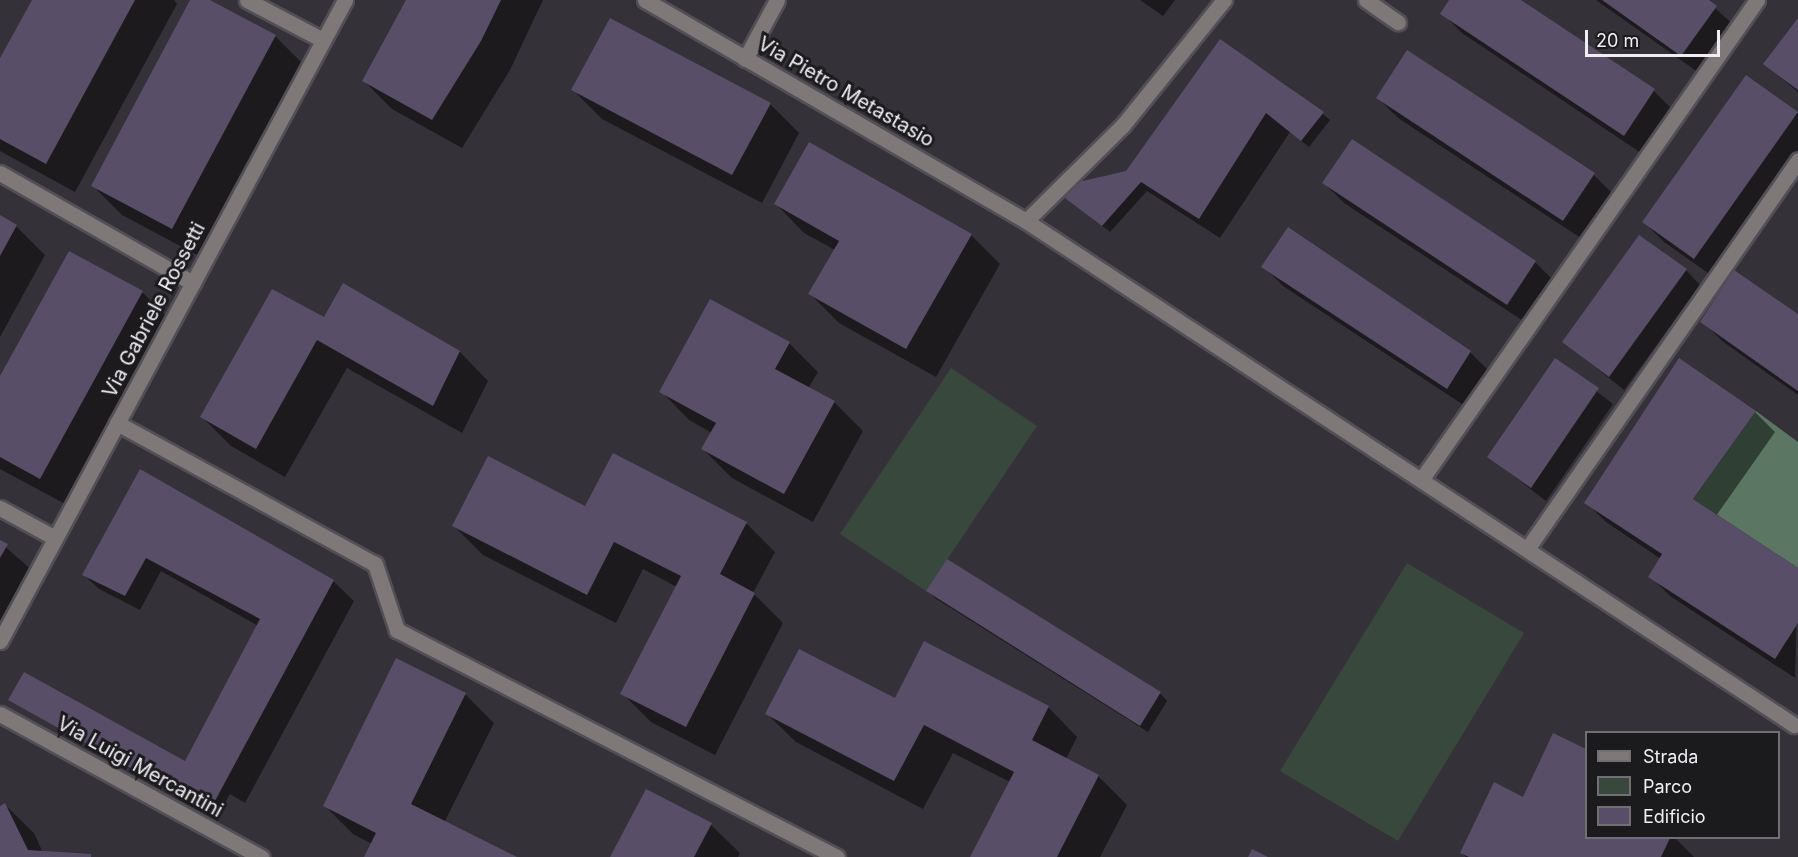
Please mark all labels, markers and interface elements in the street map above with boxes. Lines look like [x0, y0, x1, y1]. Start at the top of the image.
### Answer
scale bar [1588, 18, 1723, 56]
text: 20 m [1596, 30, 1639, 51]
street label: Via Pietro Metastasio [754, 32, 938, 152]
street label: Via Gabriele Rossetti [98, 218, 210, 402]
street label: Via Luigi Mercantini [53, 711, 227, 823]
legend [1585, 731, 1780, 839]
text: Strada [1643, 746, 1698, 767]
text: Parco [1643, 776, 1692, 797]
text: Edificio [1643, 806, 1706, 827]

